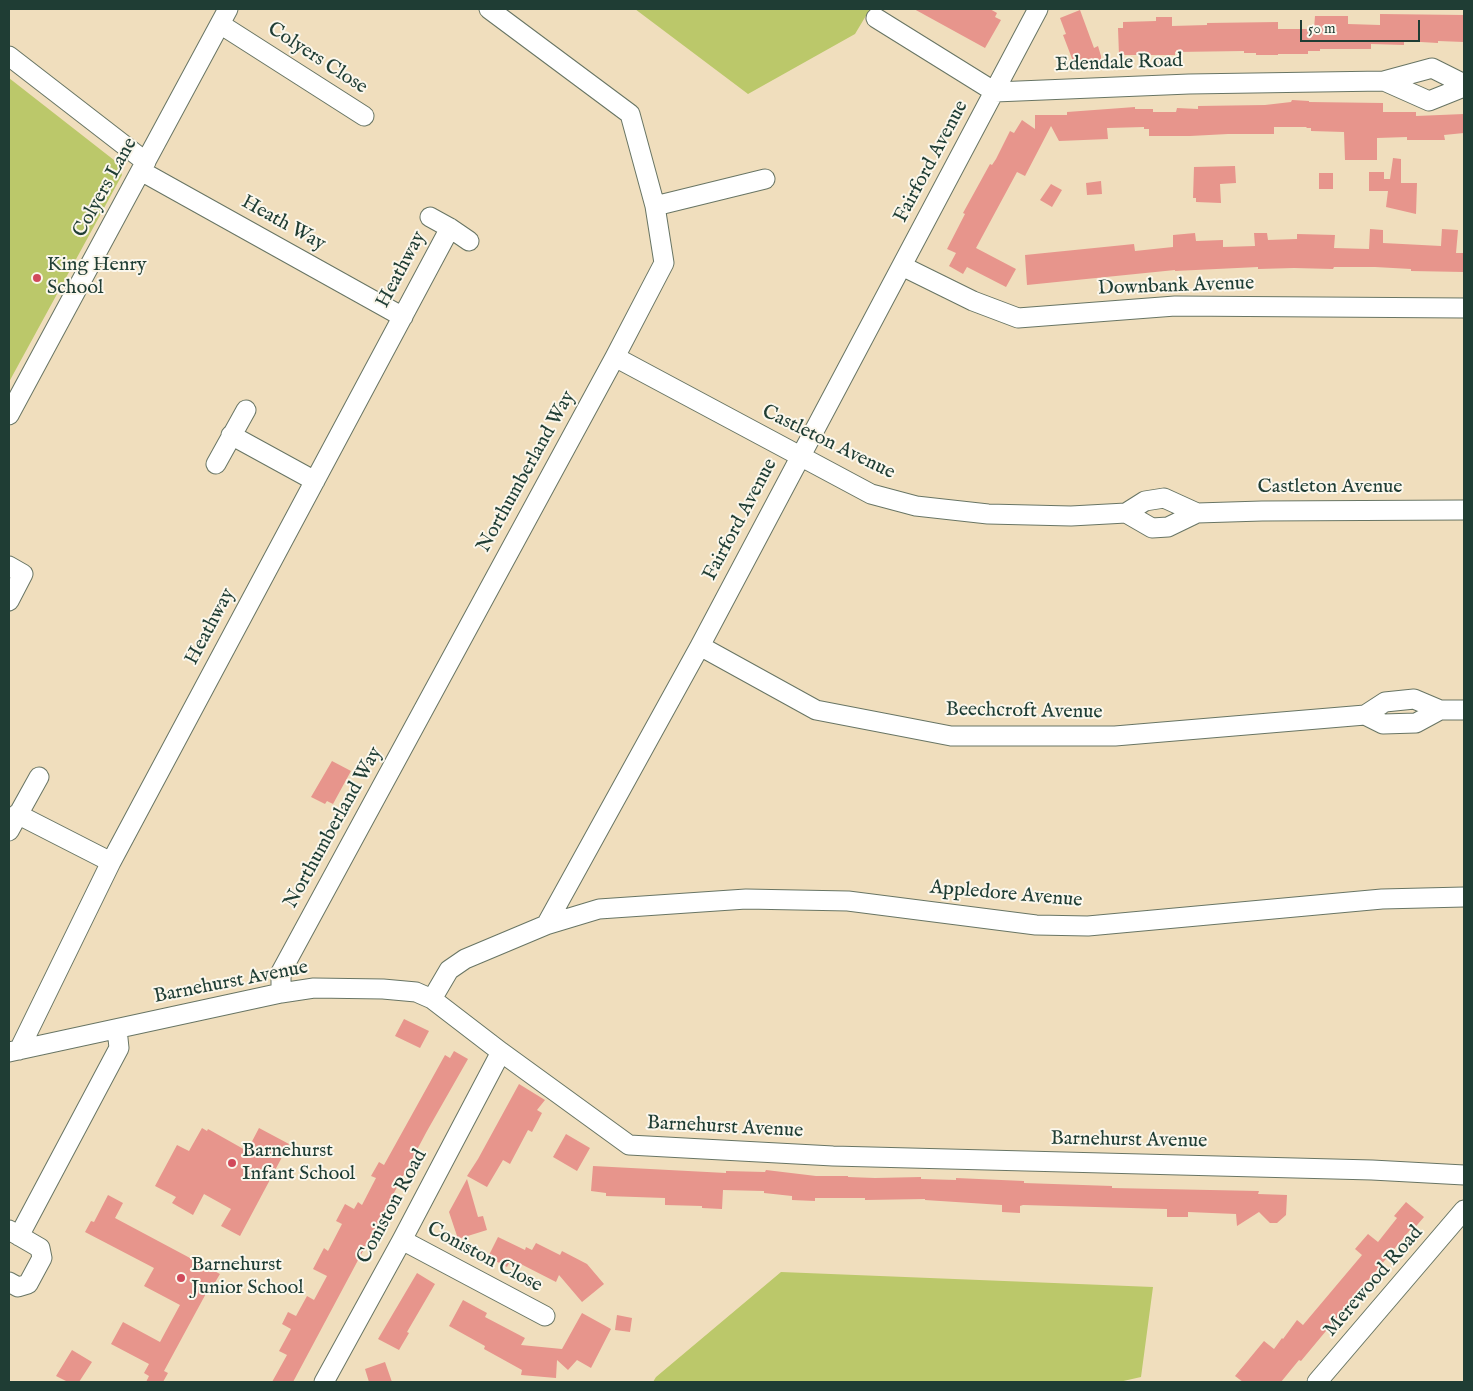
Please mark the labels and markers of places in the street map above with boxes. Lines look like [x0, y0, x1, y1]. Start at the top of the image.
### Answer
place label: King Henry School [47, 254, 147, 301]
marker: King Henry School [31, 272, 43, 284]
place label: Barnehurst Infant School [242, 1140, 355, 1187]
marker: Barnehurst Infant School [226, 1157, 238, 1169]
place label: Barnehurst Junior School [191, 1254, 304, 1301]
marker: Barnehurst Junior School [175, 1272, 187, 1284]

